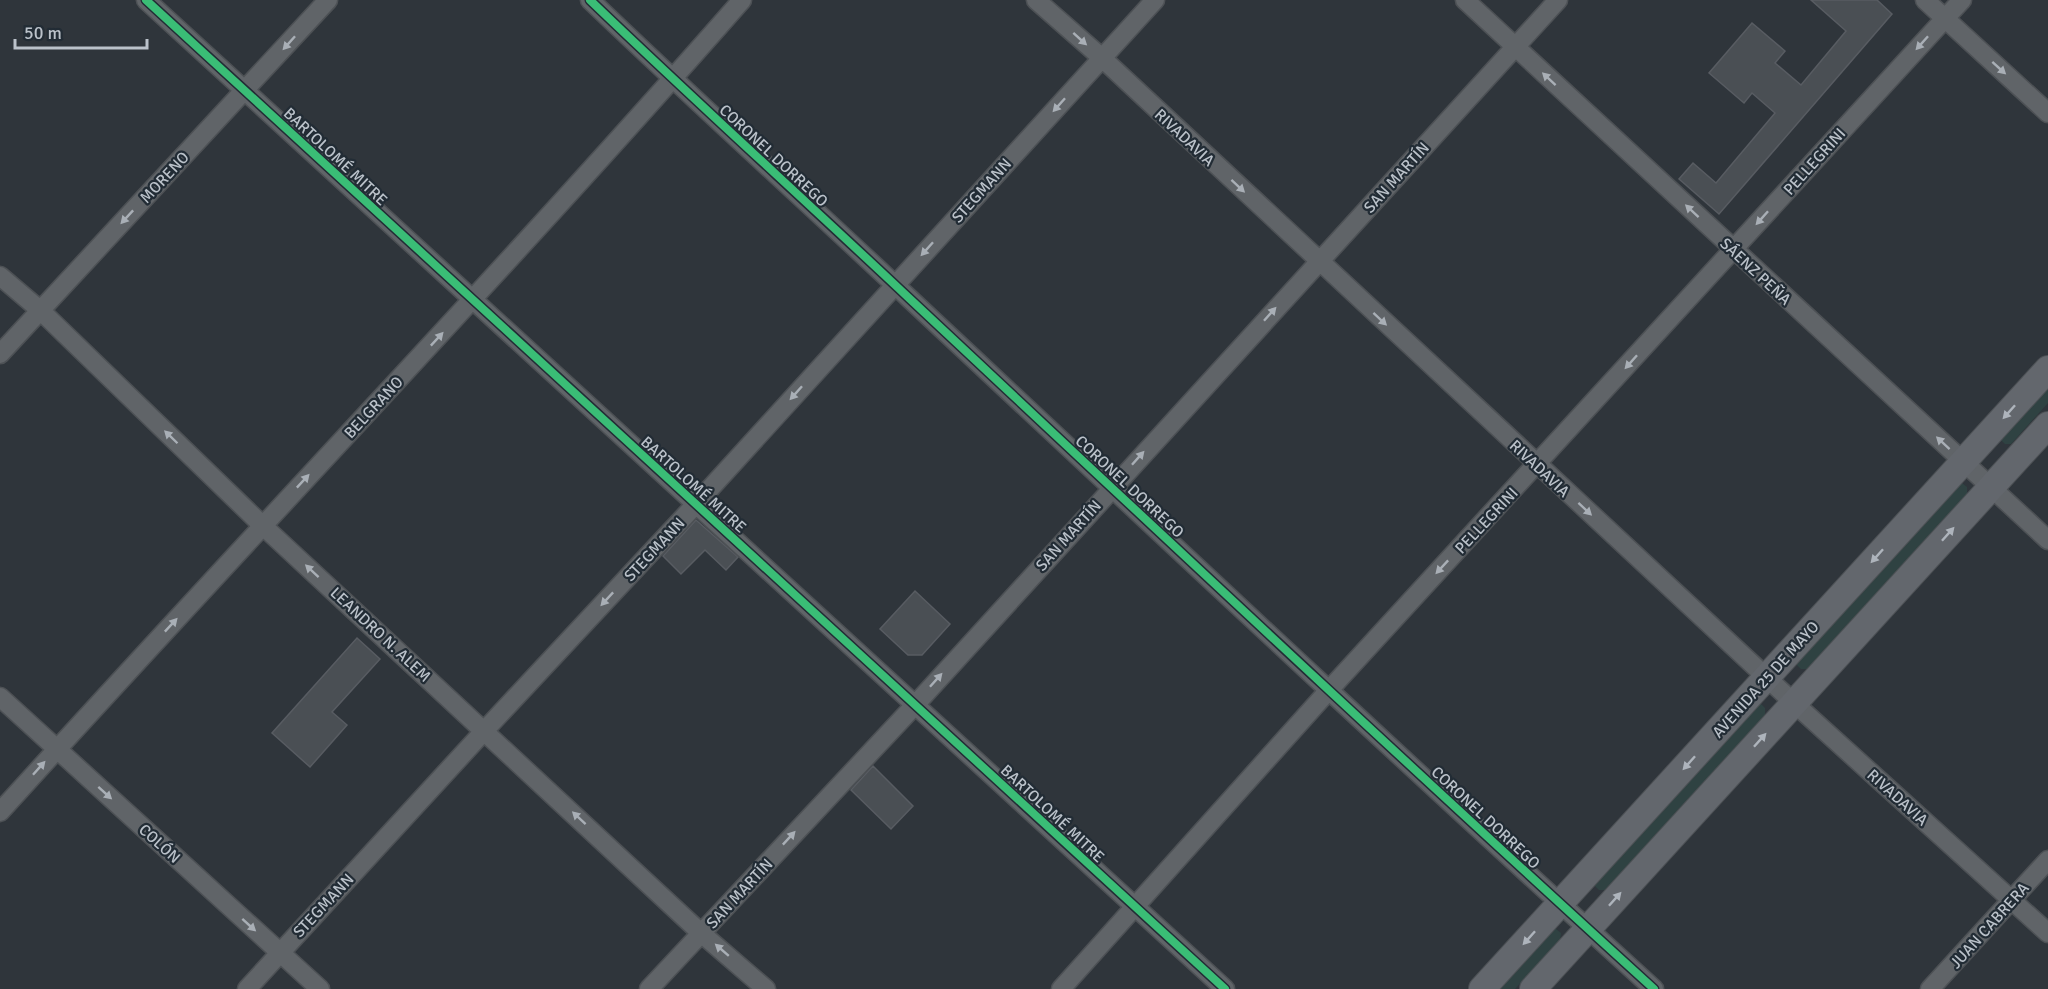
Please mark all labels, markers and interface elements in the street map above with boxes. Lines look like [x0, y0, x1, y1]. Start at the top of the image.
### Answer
scale bar [15, 12, 147, 50]
text: 50 m [24, 22, 62, 44]
one-way arrow [1072, 32, 1087, 45]
one-way arrow [1916, 35, 1929, 50]
one-way arrow [282, 36, 296, 50]
one-way arrow [1991, 61, 2006, 74]
one-way arrow [1542, 72, 1556, 86]
one-way arrow [1053, 97, 1066, 112]
street label: CORONEL DORREGO [715, 100, 832, 211]
street label: BARTOLOMÉ MITRE [279, 103, 391, 210]
street label: RIVADAVIA [1150, 105, 1219, 171]
street label: PELLEGRINI [1779, 124, 1850, 199]
street label: SAN MARTÍN [1360, 138, 1434, 217]
street label: MORENO [136, 148, 194, 208]
street label: STEGMANN [948, 154, 1016, 227]
one-way arrow [1230, 179, 1245, 193]
one-way arrow [1685, 205, 1700, 218]
one-way arrow [121, 209, 134, 224]
one-way arrow [1756, 210, 1769, 225]
street label: SÁENZ PEÑA [1716, 234, 1795, 310]
one-way arrow [921, 241, 934, 256]
one-way arrow [1263, 307, 1277, 322]
one-way arrow [1373, 312, 1387, 326]
one-way arrow [429, 332, 443, 346]
one-way arrow [1624, 354, 1638, 368]
street label: BELGRANO [340, 372, 408, 443]
one-way arrow [790, 385, 803, 400]
one-way arrow [2002, 405, 2016, 419]
one-way arrow [164, 431, 179, 444]
street label: CORONEL DORREGO [1071, 431, 1188, 542]
street label: BARTOLOMÉ MITRE [637, 432, 750, 537]
street label: RIVADAVIA [1505, 436, 1574, 502]
one-way arrow [1936, 437, 1950, 451]
one-way arrow [1131, 451, 1144, 466]
one-way arrow [296, 474, 310, 489]
street label: PELLEGRINI [1451, 483, 1523, 558]
street label: SAN MARTÍN [1032, 496, 1106, 575]
one-way arrow [1577, 502, 1592, 516]
street label: STEGMANN [620, 514, 689, 586]
one-way arrow [1941, 526, 1955, 541]
one-way arrow [1870, 549, 1884, 564]
one-way arrow [1435, 560, 1449, 575]
one-way arrow [305, 564, 320, 578]
street label: LEANDRO N. ALEM [326, 583, 435, 686]
one-way arrow [600, 591, 614, 606]
one-way arrow [164, 617, 178, 632]
street label: AVENIDA 25 DE MAYO [1708, 617, 1823, 742]
one-way arrow [929, 673, 943, 688]
one-way arrow [1753, 732, 1767, 747]
one-way arrow [1682, 755, 1696, 770]
street label: BARTOLOMÉ MITRE [996, 760, 1108, 867]
one-way arrow [32, 761, 46, 776]
street label: CORONEL DORREGO [1427, 762, 1544, 873]
street label: RIVADAVIA [1863, 765, 1932, 830]
one-way arrow [98, 786, 113, 800]
one-way arrow [571, 811, 586, 825]
street label: COLÓN [134, 820, 184, 868]
one-way arrow [782, 831, 796, 846]
street label: SAN MARTÍN [702, 854, 777, 933]
street label: STEGMANN [289, 870, 358, 942]
street label: JUAN CABRERA [1946, 878, 2034, 973]
one-way arrow [1608, 892, 1622, 907]
one-way arrow [241, 918, 256, 931]
one-way arrow [1522, 930, 1536, 945]
one-way arrow [714, 944, 729, 957]

